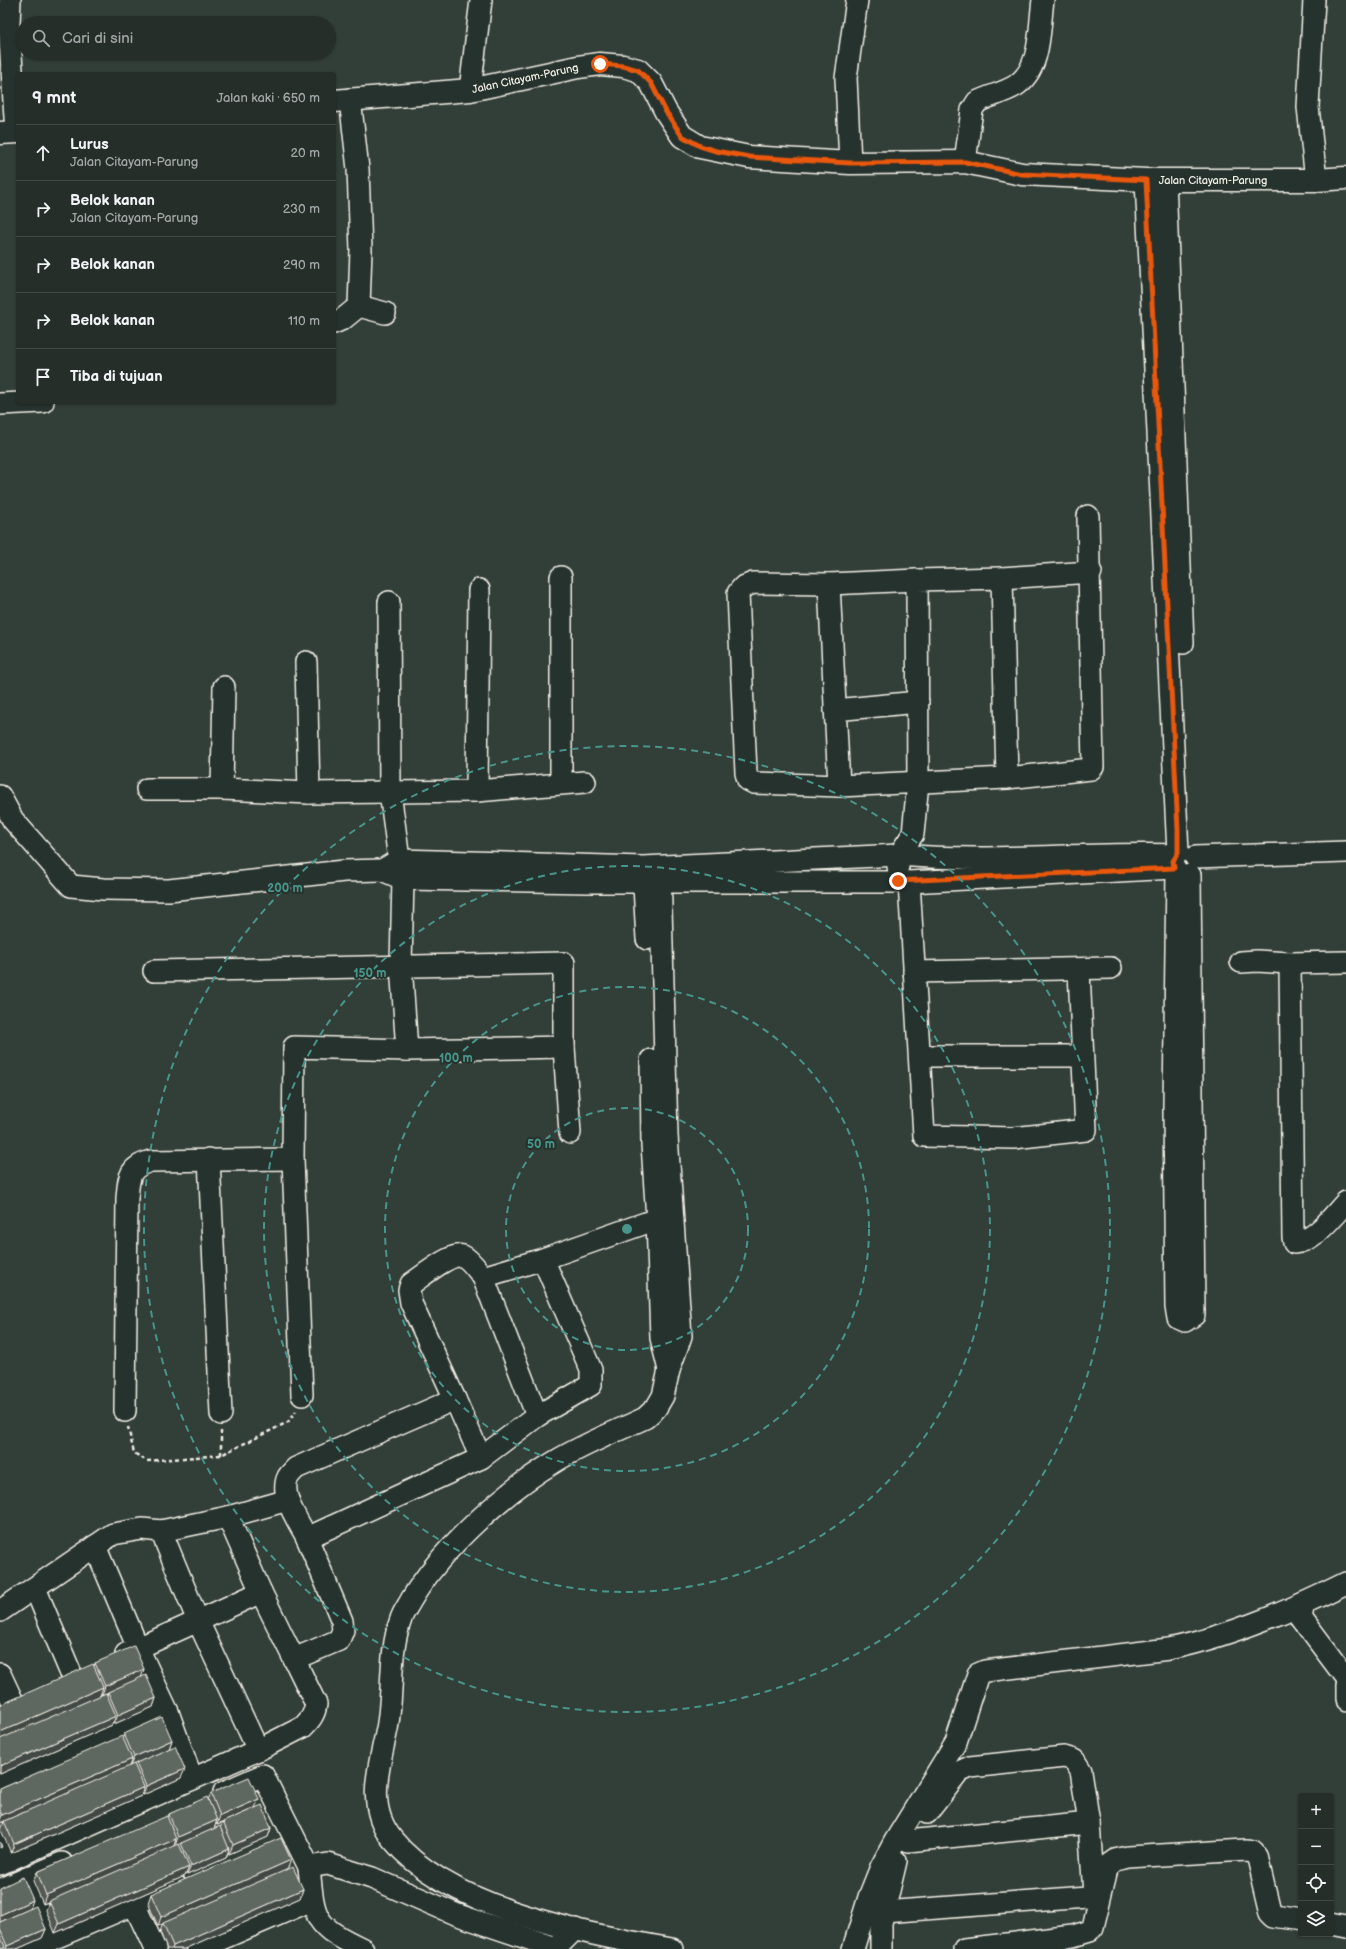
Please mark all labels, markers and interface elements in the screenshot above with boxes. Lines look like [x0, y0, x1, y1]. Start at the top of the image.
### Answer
search box [16, 16, 336, 60]
icon: search [30, 27, 52, 49]
text: Cari di sini [62, 29, 133, 48]
route start [591, 55, 609, 73]
street label: Jalan Citayam-Parung [471, 61, 580, 96]
text: 9 mnt [32, 88, 76, 108]
text: Jalan kaki · 650 m [216, 90, 320, 106]
text: Lurus [70, 135, 109, 154]
icon: ahead [32, 142, 54, 164]
text: 20 m [290, 145, 320, 161]
text: Jalan Citayam-Parung [70, 154, 198, 170]
street label: Jalan Citayam-Parung [1159, 174, 1267, 187]
text: Belok kanan [70, 191, 155, 210]
icon: right [32, 198, 54, 220]
text: 230 m [283, 201, 320, 217]
text: Jalan Citayam-Parung [70, 210, 198, 226]
icon: right [32, 254, 54, 276]
text: Belok kanan [70, 255, 155, 274]
text: 290 m [283, 257, 320, 273]
icon: right [32, 310, 54, 332]
text: Belok kanan [70, 311, 155, 330]
text: 110 m [288, 313, 320, 329]
icon: arrive [32, 366, 54, 388]
text: Tiba di tujuan [70, 367, 163, 386]
route end [889, 872, 907, 890]
text: 200 m [267, 881, 303, 896]
text: 150 m [354, 966, 386, 981]
text: 100 m [439, 1051, 473, 1066]
text: 50 m [527, 1137, 555, 1152]
centre of rings [620, 1222, 634, 1236]
map controls [1298, 1793, 1334, 1937]
button: + [1298, 1793, 1334, 1829]
button: − [1298, 1829, 1334, 1865]
button: locate [1298, 1865, 1334, 1901]
button: layers [1298, 1901, 1334, 1937]

